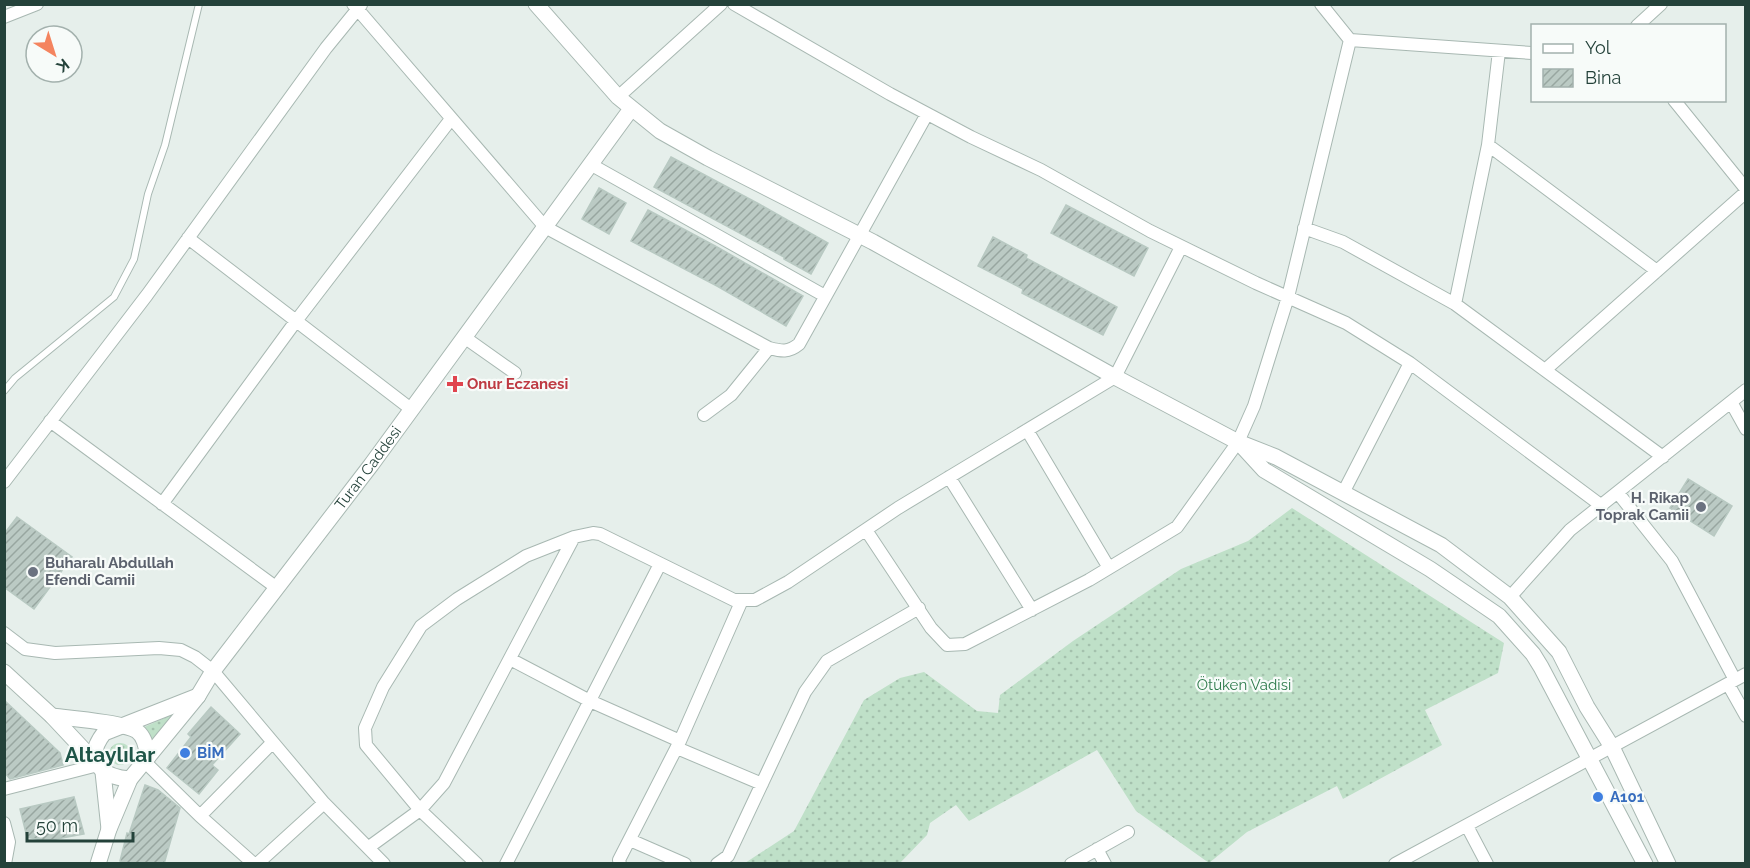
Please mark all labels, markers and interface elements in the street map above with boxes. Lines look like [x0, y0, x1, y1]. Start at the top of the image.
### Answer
north arrow [24, 24, 84, 84]
legend [1531, 24, 1726, 102]
text: Yol [1585, 37, 1611, 58]
text: K [53, 55, 73, 76]
text: Bina [1585, 67, 1621, 88]
place label: Onur Eczanesi [467, 375, 568, 393]
marker: Onur Eczanesi [448, 377, 462, 391]
street label: Turan Caddesi [331, 423, 405, 513]
place label: H. Rikap Toprak Camii [1596, 489, 1689, 524]
marker: H. Rikap Toprak Camii [1694, 500, 1708, 514]
place label: Buharalı Abdullah Efendi Camii [45, 554, 174, 589]
marker: Buharalı Abdullah Efendi Camii [26, 565, 40, 579]
park label: Ötüken Vadisi [1197, 675, 1291, 694]
district label: Altaylılar [65, 742, 155, 767]
place label: BİM [197, 744, 224, 762]
marker: BİM [178, 746, 192, 760]
place label: A101 [1610, 788, 1645, 806]
marker: A101 [1591, 790, 1605, 804]
scale bar [27, 805, 134, 843]
text: 50 m [36, 815, 78, 836]

